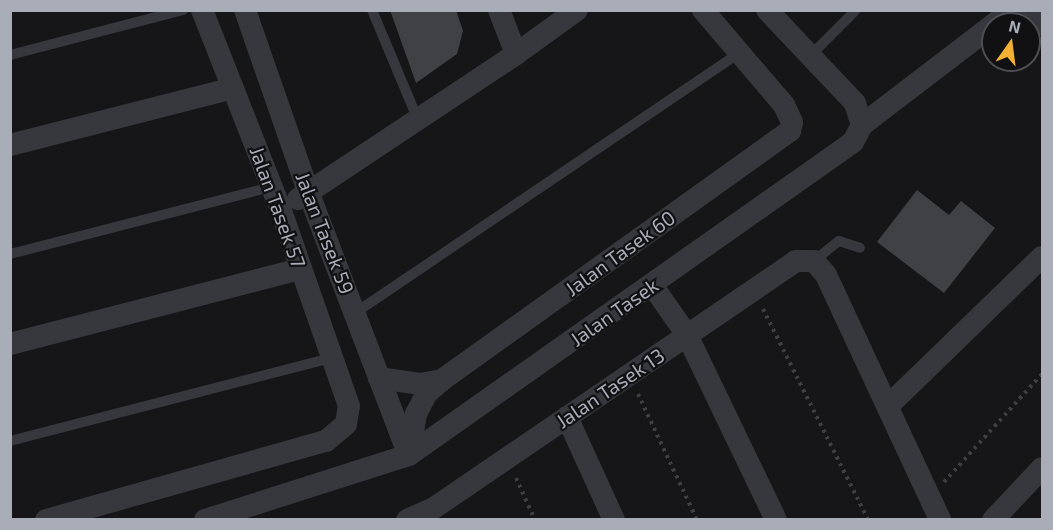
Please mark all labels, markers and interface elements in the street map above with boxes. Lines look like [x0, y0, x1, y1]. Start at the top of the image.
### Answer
north arrow [981, 12, 1041, 72]
text: N [1007, 15, 1023, 37]
street label: Jalan Tasek 57 [245, 143, 311, 271]
street label: Jalan Tasek 59 [291, 168, 359, 298]
street label: Jalan Tasek 60 [560, 205, 680, 301]
street label: Jalan Tasek [565, 273, 663, 351]
street label: Jalan Tasek 13 [551, 343, 669, 433]

